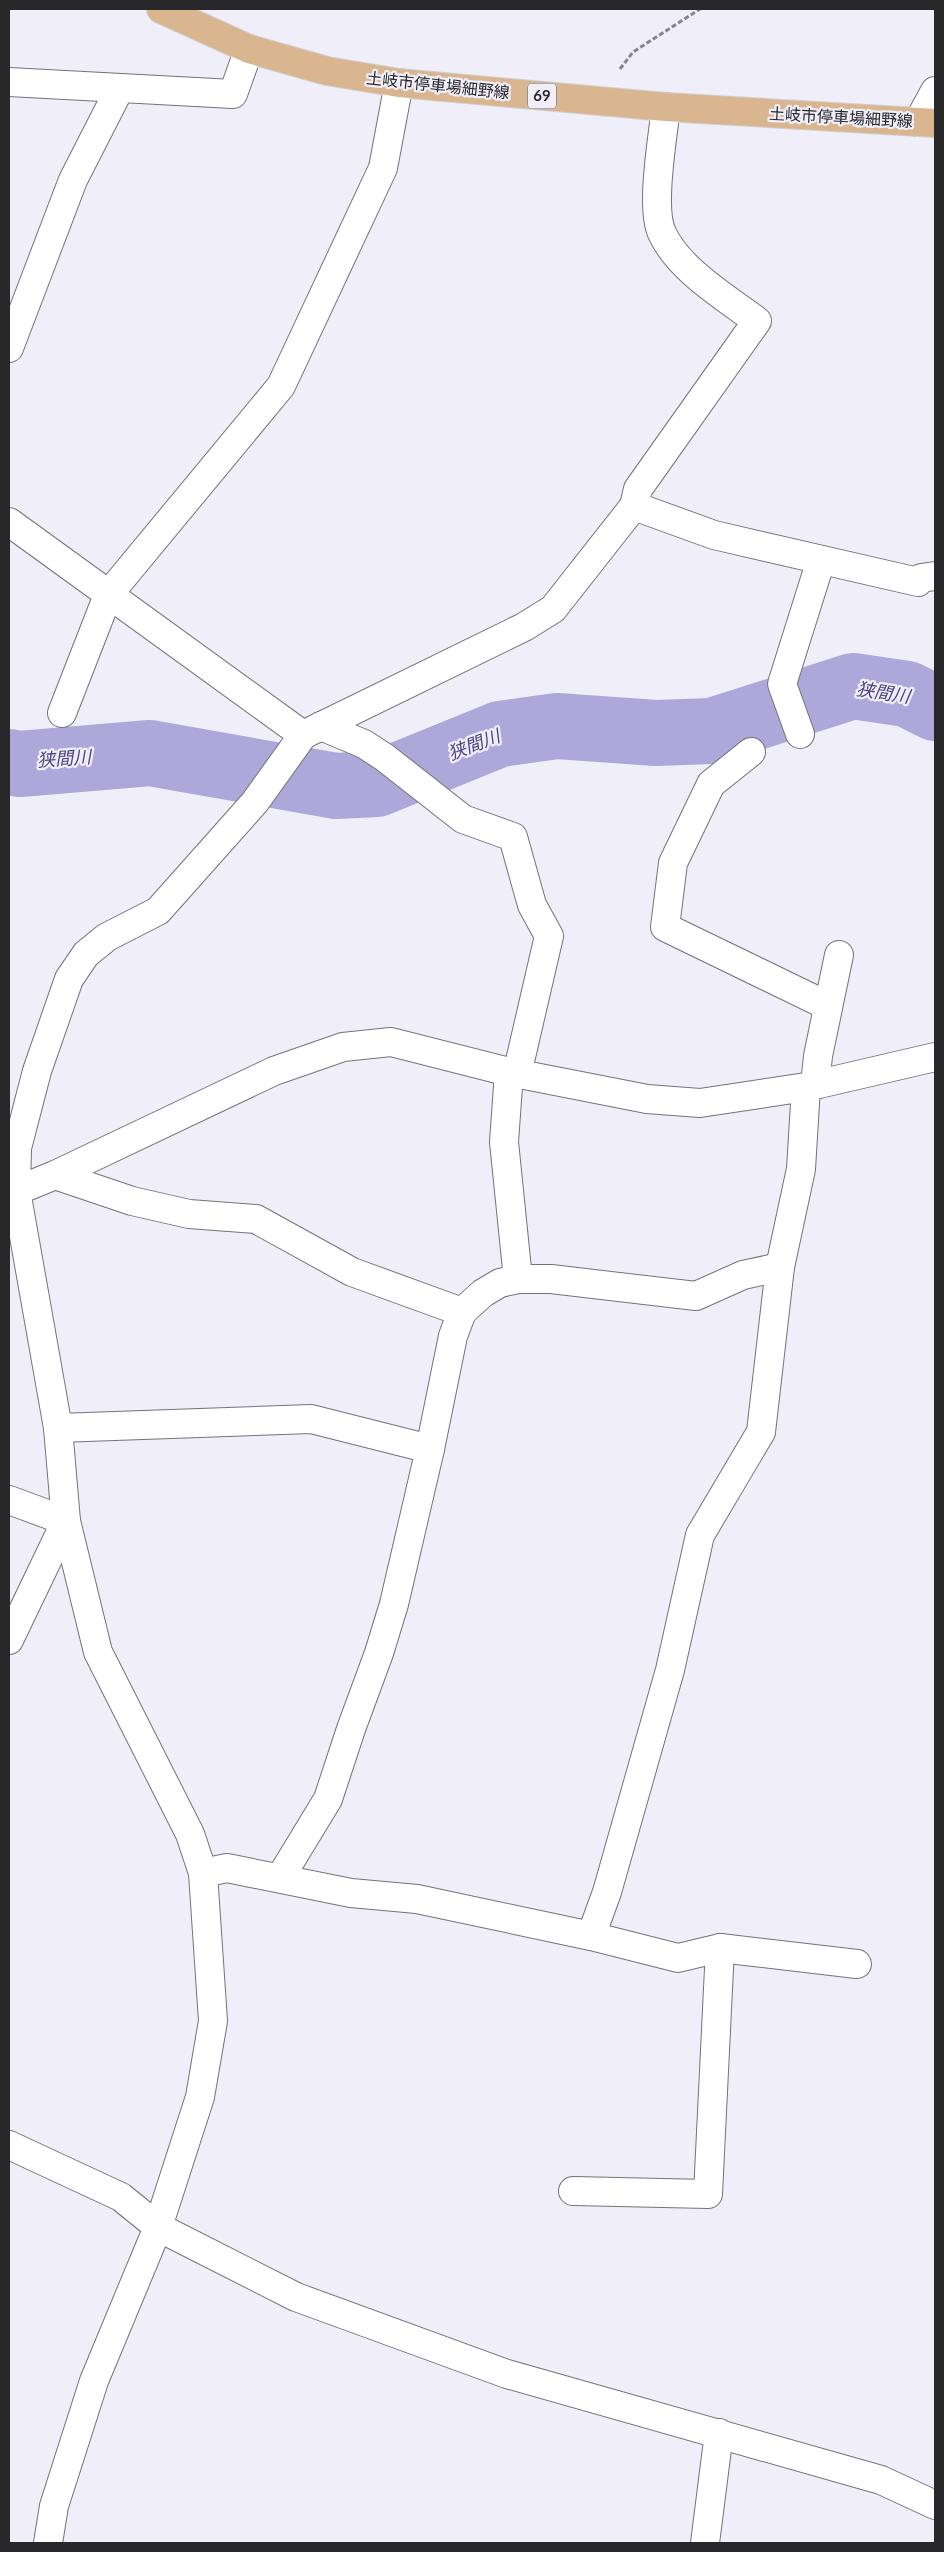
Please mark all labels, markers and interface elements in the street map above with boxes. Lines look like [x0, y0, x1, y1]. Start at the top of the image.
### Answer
street label: 土岐市停車場細野線 [365, 68, 511, 101]
road number: 69 [528, 84, 556, 108]
street label: 土岐市停車場細野線 [769, 103, 913, 130]
water label: 狭間川 [855, 677, 914, 707]
water label: 狭間川 [444, 723, 505, 764]
water label: 狭間川 [36, 745, 94, 771]

